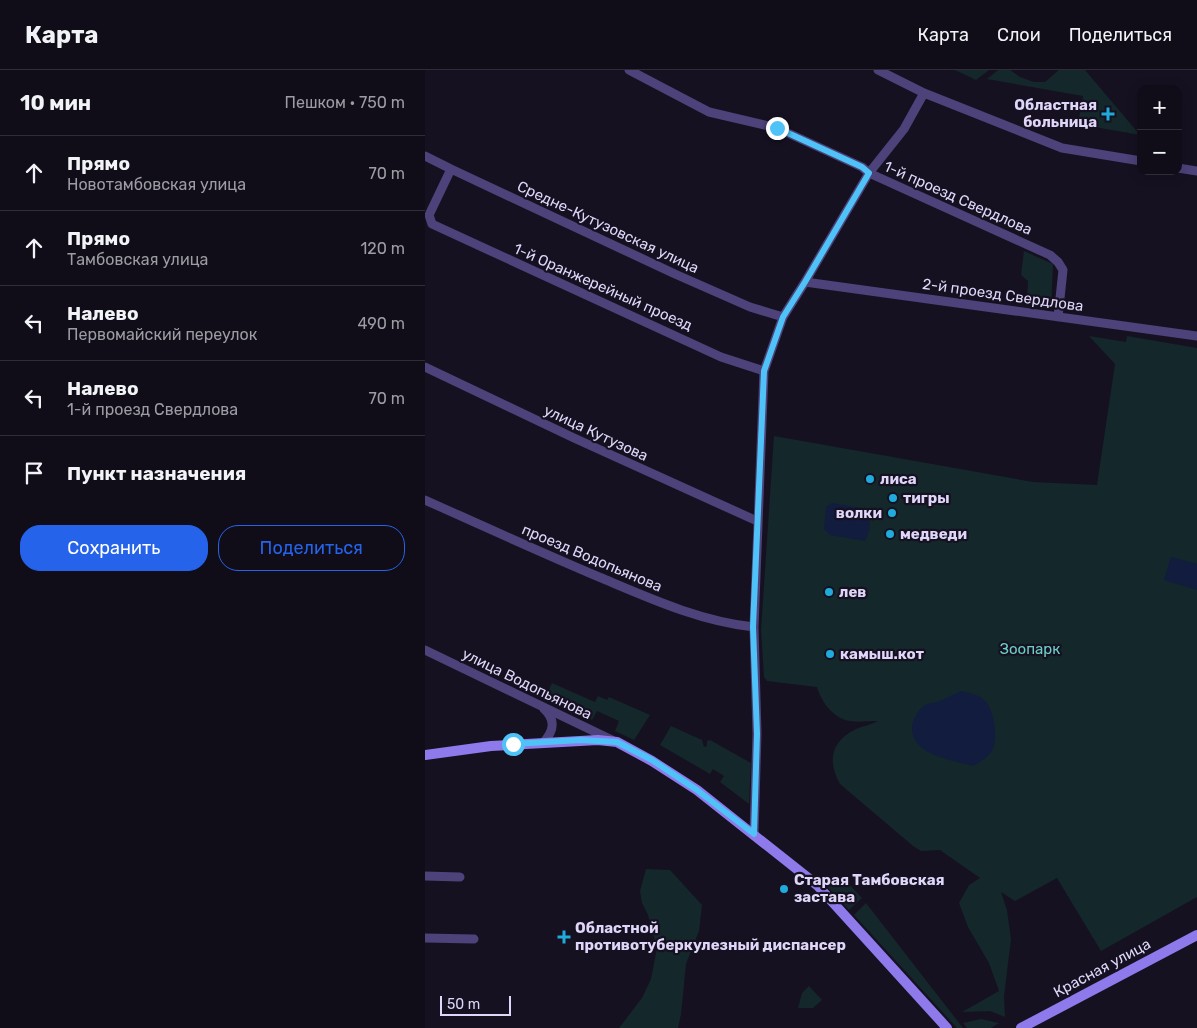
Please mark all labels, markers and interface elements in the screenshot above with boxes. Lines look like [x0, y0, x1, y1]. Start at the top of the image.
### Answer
text: Карта [25, 21, 98, 49]
text: Карта [918, 24, 969, 46]
text: Слои [997, 24, 1041, 46]
text: Поделиться [1069, 24, 1172, 46]
map controls [1137, 85, 1182, 175]
button: + [1137, 85, 1182, 130]
text: 10 мин [20, 90, 91, 115]
text: Пешком · 750 m [285, 93, 405, 112]
place label: Областная больница [1014, 96, 1097, 131]
marker: Областная больница [1101, 107, 1115, 121]
route end [766, 117, 789, 140]
button: − [1137, 130, 1182, 175]
text: Прямо [67, 152, 130, 175]
street label: 1-й проезд Свердлова [881, 157, 1035, 239]
icon: ahead [20, 159, 48, 187]
text: 70 m [368, 164, 405, 183]
text: Новотамбовская улица [67, 175, 246, 194]
street label: Средне-Кутузовская улица [514, 177, 702, 277]
text: Прямо [67, 227, 130, 250]
icon: ahead [20, 234, 48, 262]
text: 120 m [360, 239, 405, 258]
street label: 1-й Оранжерейный проезд [511, 239, 695, 335]
text: Тамбовская улица [67, 250, 208, 269]
street label: 2-й проезд Свердлова [921, 275, 1085, 315]
text: Налево [67, 302, 139, 325]
icon: left [20, 309, 48, 337]
text: 490 m [357, 314, 405, 333]
text: Первомайский переулок [67, 325, 257, 344]
text: Налево [67, 377, 139, 400]
icon: left [20, 384, 48, 412]
text: 70 m [368, 389, 405, 408]
text: 1-й проезд Свердлова [67, 400, 238, 419]
street label: улица Кутузова [541, 401, 651, 465]
icon: arrive [20, 459, 48, 487]
text: Пункт назначения [67, 462, 246, 485]
place label: лиса [880, 470, 917, 488]
marker: лиса [864, 473, 876, 485]
place label: тигры [903, 489, 950, 507]
marker: тигры [887, 492, 899, 504]
place label: волки [836, 504, 882, 522]
marker: волки [886, 507, 898, 519]
street label: проезд Водопьянова [519, 520, 665, 596]
button: Сохранить [20, 525, 208, 571]
button: Поделиться [218, 525, 405, 571]
place label: медведи [900, 525, 967, 543]
marker: медведи [884, 528, 896, 540]
place label: лев [839, 583, 866, 601]
marker: лев [823, 586, 835, 598]
park label: Зоопарк [1000, 640, 1060, 658]
street label: улица Водопьянова [459, 645, 595, 723]
place label: камыш.кот [840, 645, 925, 663]
marker: камыш.кот [824, 648, 836, 660]
route start [502, 733, 525, 756]
place label: Старая Тамбовская застава [794, 871, 945, 906]
marker: Старая Тамбовская застава [778, 883, 790, 895]
place label: Областной противотуберкулезный диспансер [575, 919, 846, 954]
marker: Областной противотуберкулезный диспансер [557, 930, 571, 944]
street label: Красная улица [1050, 935, 1154, 1001]
scale bar [440, 993, 511, 1016]
text: 50 m [447, 996, 480, 1013]

